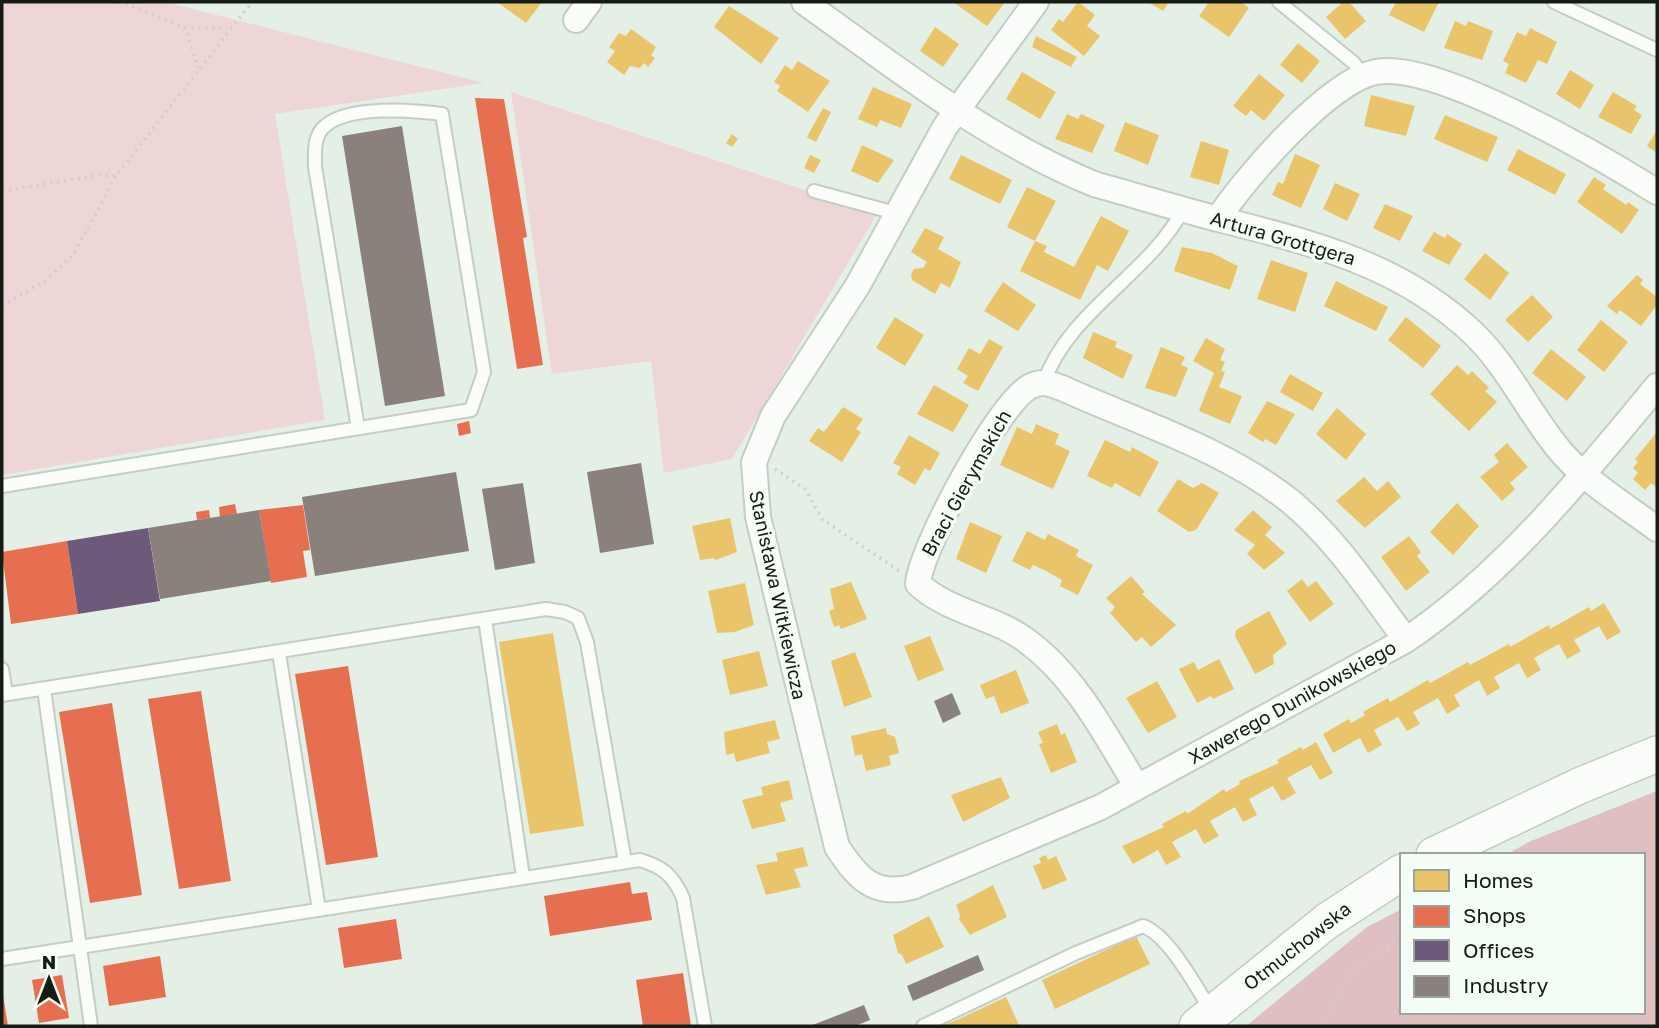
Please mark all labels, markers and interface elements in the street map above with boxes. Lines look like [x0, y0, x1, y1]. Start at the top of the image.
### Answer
street label: Artura Grottgera [1208, 206, 1358, 269]
street label: Braci Gierymskich [916, 406, 1015, 560]
street label: Stanisława Witkiewicza [745, 488, 812, 702]
street label: Xawerego Dunikowskiego [1184, 635, 1400, 768]
legend [1400, 853, 1645, 1014]
text: Homes [1463, 867, 1533, 893]
street label: Otmuchowska [1238, 897, 1355, 995]
text: Shops [1463, 902, 1526, 928]
text: Offices [1463, 937, 1534, 963]
north arrow [14, 944, 84, 1014]
text: N [42, 950, 56, 973]
text: Industry [1463, 972, 1548, 998]

